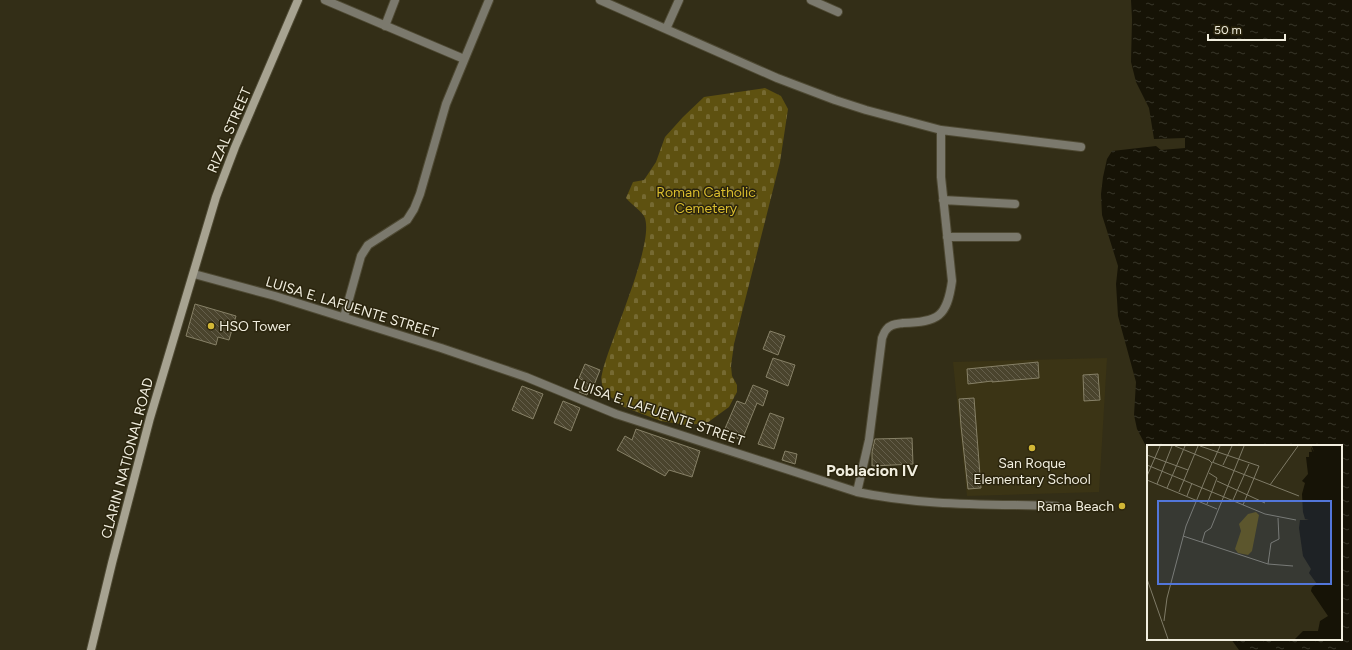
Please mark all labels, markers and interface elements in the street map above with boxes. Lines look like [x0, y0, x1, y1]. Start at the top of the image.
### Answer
scale bar [1208, 16, 1285, 42]
text: 50 m [1214, 23, 1242, 37]
street label: RIZAL STREET [204, 85, 255, 175]
park label: Roman Catholic Cemetery [656, 184, 756, 217]
street label: LUISA E. LAFUENTE STREET [264, 273, 440, 342]
place label: HSO Tower [219, 318, 291, 335]
marker: HSO Tower [206, 321, 216, 331]
street label: LUISA E. LAFUENTE STREET [571, 375, 747, 450]
street label: CLARIN NATIONAL ROAD [98, 376, 157, 541]
marker: San Roque Elementary School [1027, 443, 1037, 453]
inset map [1147, 445, 1342, 640]
place label: San Roque Elementary School [973, 455, 1091, 488]
district label: Poblacion IV [826, 461, 918, 480]
place label: Rama Beach [1037, 498, 1114, 515]
marker: Rama Beach [1117, 501, 1127, 511]

